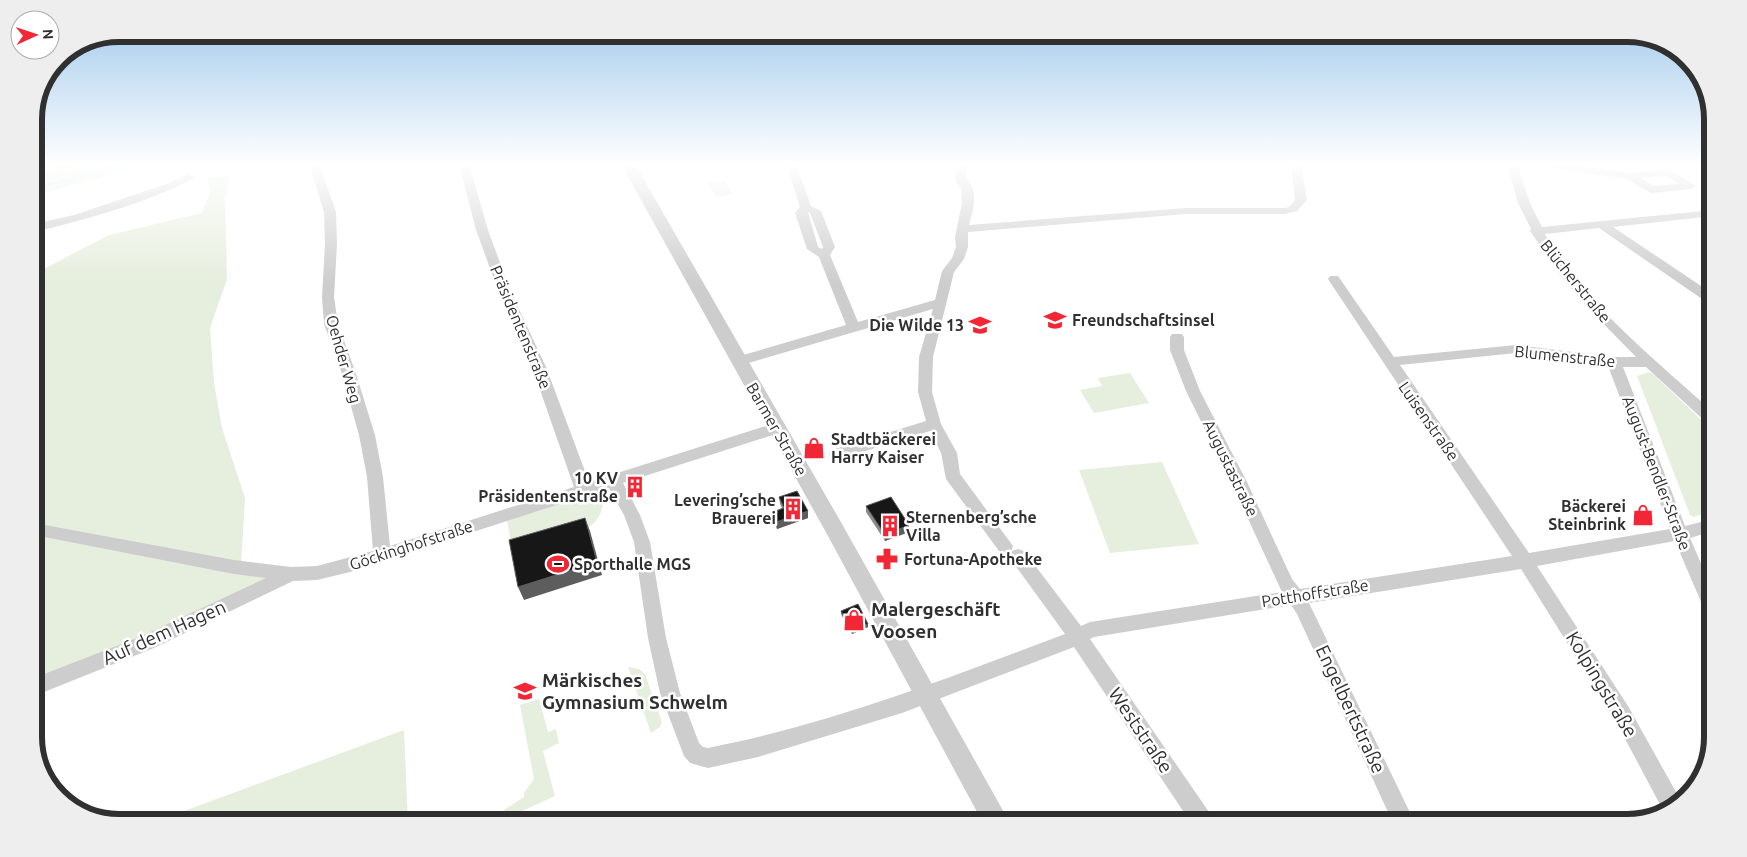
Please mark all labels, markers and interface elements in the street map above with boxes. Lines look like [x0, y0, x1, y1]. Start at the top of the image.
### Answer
north arrow [10, 10, 60, 60]
text: N [40, 29, 56, 40]
street label: Blücherstraße [1537, 236, 1615, 326]
street label: Präsidentenstraße [487, 263, 555, 391]
school or university icon: Freundschaftsinsel [1042, 307, 1068, 333]
place label: Freundschaftsinsel [1072, 311, 1215, 329]
school or university icon: Die Wilde 13 [967, 312, 993, 338]
street label: Oehder Weg [323, 313, 365, 405]
place label: Die Wilde 13 [869, 316, 964, 334]
street label: Blumenstraße [1514, 342, 1616, 370]
street label: Luisenstraße [1395, 378, 1463, 464]
street label: Barmer Straße [743, 379, 811, 479]
street label: August-Bendler-Straße [1619, 393, 1695, 553]
street label: Augustastraße [1200, 417, 1262, 519]
place label: Stadtbäckerei Harry Kaiser [831, 430, 936, 466]
shop icon: Stadtbäckerei Harry Kaiser [801, 435, 827, 461]
place label: 10 KV Präsidentenstraße [478, 469, 619, 505]
building icon: 10 KV Präsidentenstraße [622, 474, 648, 500]
place label: Levering’sche Brauerei [674, 491, 776, 527]
building icon: Levering’sche Brauerei [780, 496, 806, 522]
place label: Bäckerei Steinbrink [1548, 497, 1626, 533]
shop icon: Bäckerei Steinbrink [1630, 502, 1656, 528]
place label: Sternenberg’sche Villa [906, 508, 1037, 544]
building icon: Sternenberg’sche Villa [877, 513, 903, 539]
street label: Göckinghofstraße [347, 517, 475, 573]
pharmacy icon: Fortuna-Apotheke [874, 546, 900, 572]
place label: Fortuna-Apotheke [904, 550, 1042, 568]
sports icon: Sporthalle MGS [545, 551, 571, 577]
place label: Sporthalle MGS [574, 555, 691, 573]
street label: Potthoffstraße [1260, 576, 1370, 610]
street label: Auf dem Hagen [99, 595, 229, 669]
place label: Malergeschäft Voosen [871, 598, 1000, 642]
shop icon: Malergeschäft Voosen [841, 607, 867, 633]
street label: Kolpingstraße [1562, 627, 1642, 741]
street label: Engelbertstraße [1312, 641, 1390, 777]
place label: Märkisches Gymnasium Schwelm [542, 669, 728, 713]
school or university icon: Märkisches Gymnasium Schwelm [512, 678, 538, 704]
street label: Weststraße [1104, 683, 1178, 777]

